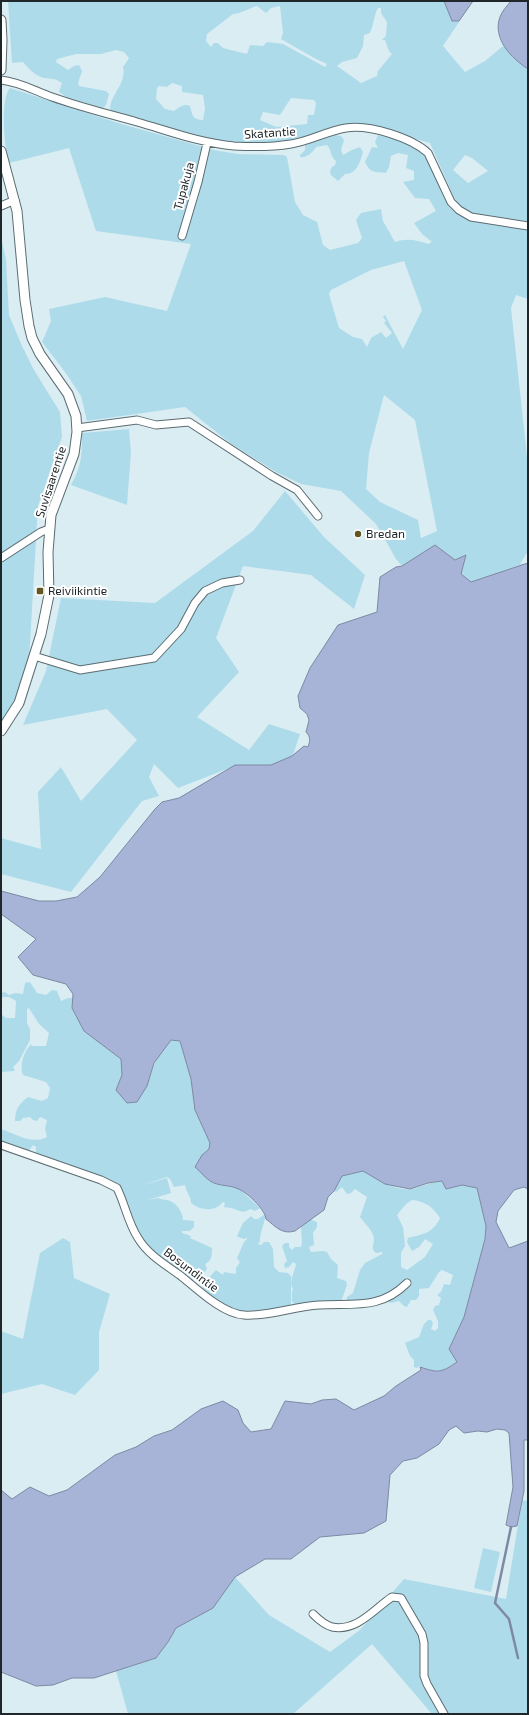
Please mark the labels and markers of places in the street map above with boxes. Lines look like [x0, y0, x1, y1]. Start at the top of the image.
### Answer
place label: Bredan [366, 526, 405, 540]
marker: Bredan [353, 529, 363, 539]
place label: Reiviikintie [48, 583, 107, 597]
marker: Reiviikintie [35, 586, 45, 596]

